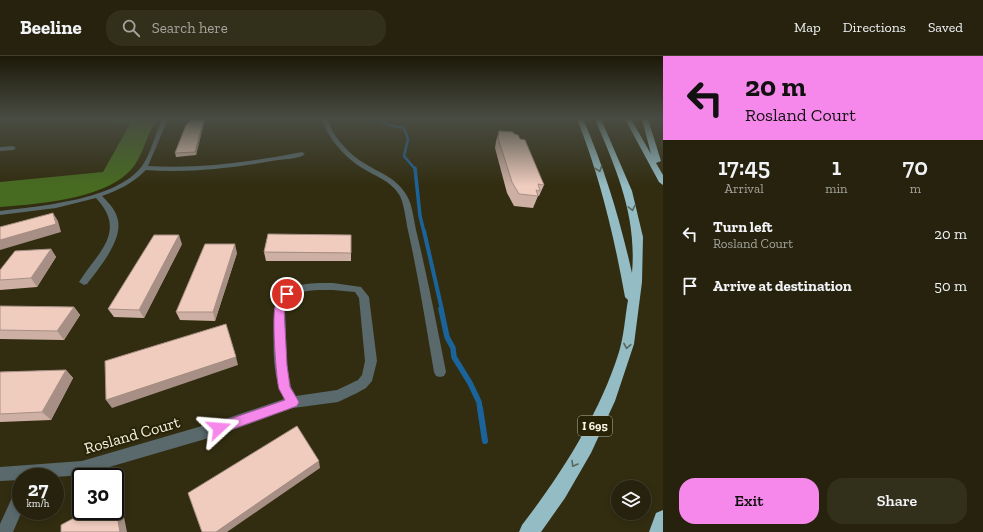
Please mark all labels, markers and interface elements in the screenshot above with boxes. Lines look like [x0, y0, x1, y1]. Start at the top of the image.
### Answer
search box [106, 10, 386, 46]
text: Beeline [20, 16, 82, 39]
icon: search [120, 17, 142, 39]
text: Search here [152, 19, 228, 37]
text: Map [794, 19, 821, 36]
text: Directions [843, 19, 906, 36]
text: Saved [928, 19, 963, 36]
text: 20 m [745, 70, 806, 103]
icon: left [679, 72, 731, 124]
text: Rosland Court [745, 104, 856, 126]
text: 17:45 [718, 152, 770, 181]
text: 1 [832, 152, 841, 181]
text: 70 [903, 152, 928, 181]
one-way arrow [595, 165, 603, 172]
text: Arrival [725, 181, 764, 196]
text: min [825, 181, 848, 196]
text: m [910, 181, 921, 196]
one-way arrow [628, 205, 636, 211]
text: Turn left [713, 218, 773, 236]
icon: left [679, 223, 701, 245]
text: 20 m [934, 225, 967, 243]
text: Rosland Court [713, 236, 793, 251]
icon: arrive [679, 275, 701, 297]
pin [270, 277, 304, 311]
text: Arrive at destination [713, 277, 852, 295]
text: 50 m [934, 277, 967, 295]
icon: arrive [276, 283, 298, 305]
one-way arrow [623, 343, 631, 349]
position arrow [198, 407, 240, 449]
street label: Rosland Court [82, 412, 182, 458]
road number: I 695 [578, 416, 612, 436]
one-way arrow [572, 460, 579, 468]
speed limit sign: 30 [72, 468, 124, 520]
text: 27 [28, 477, 48, 501]
button: Exit [679, 478, 819, 524]
button: Share [827, 478, 967, 524]
map controls [611, 480, 651, 520]
button: layers [611, 480, 651, 520]
text: km/h [27, 498, 49, 510]

